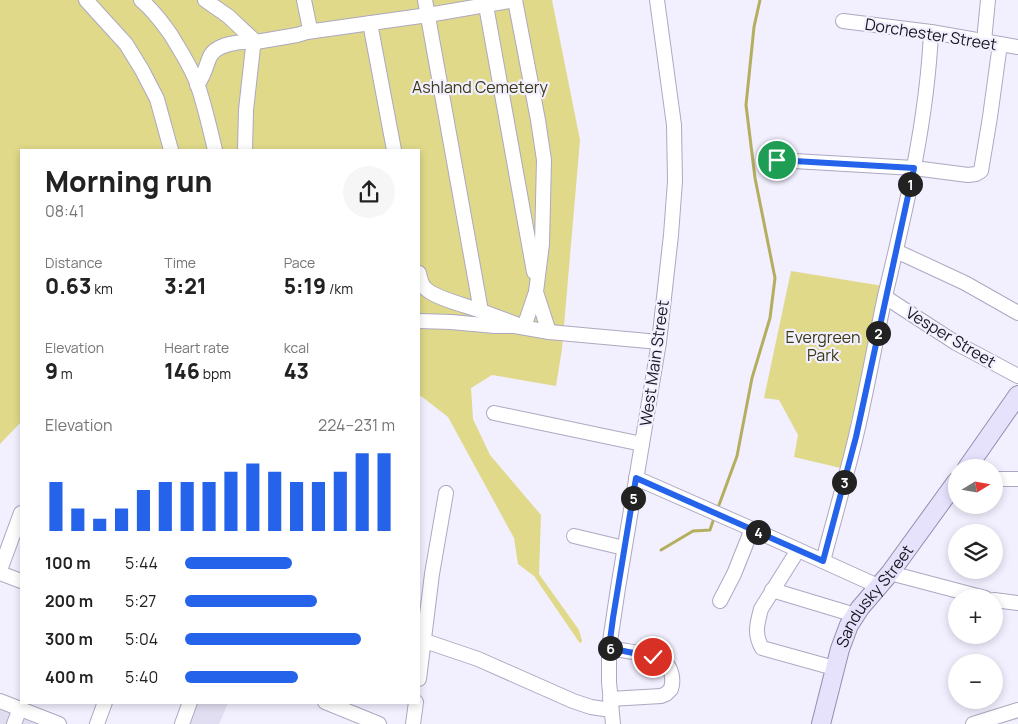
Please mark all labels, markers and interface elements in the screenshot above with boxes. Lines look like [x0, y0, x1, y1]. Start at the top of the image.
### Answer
street label: Dorchester Street [863, 13, 999, 55]
park label: Ashland Cemetery [412, 76, 548, 98]
pin [756, 139, 798, 181]
icon: arrive [763, 146, 791, 174]
text: Morning run [45, 162, 212, 200]
button: share [343, 166, 395, 218]
pin: 1 [898, 172, 922, 196]
text: 1 [907, 175, 914, 194]
text: 08:41 [45, 200, 85, 222]
text: Distance [45, 253, 102, 272]
text: Time [164, 253, 196, 272]
text: Pace [284, 253, 315, 272]
text: 0.63 [45, 272, 91, 300]
text: 3:21 [164, 272, 206, 300]
text: 5:19 [284, 272, 326, 300]
text: km [91, 279, 113, 298]
text: /km [326, 279, 353, 298]
street label: West Main Street [634, 299, 674, 427]
street label: Vesper Street [902, 302, 1000, 372]
pin: 2 [866, 320, 890, 346]
text: 2 [874, 324, 883, 343]
park label: Evergreen Park [786, 326, 860, 366]
text: Elevation [45, 338, 104, 357]
text: Heart rate [164, 338, 229, 357]
text: kcal [284, 338, 309, 357]
text: 9 [45, 357, 58, 385]
text: 146 [164, 357, 200, 385]
text: 43 [284, 357, 309, 385]
text: m [58, 364, 73, 383]
text: bpm [200, 364, 231, 383]
text: Elevation [45, 414, 113, 436]
text: 224–231 m [318, 414, 395, 436]
north arrow [948, 459, 1002, 514]
map controls [948, 459, 1003, 709]
pin: 3 [832, 470, 856, 494]
text: 3 [840, 473, 849, 492]
pin: 5 [620, 486, 646, 510]
text: 5 [629, 489, 638, 508]
pin: 4 [746, 520, 770, 544]
text: 4 [754, 523, 763, 542]
button: layers [948, 524, 1003, 579]
street label: Sandusky Street [831, 540, 918, 651]
text: 100 m [45, 552, 91, 574]
text: 5:44 [125, 552, 158, 574]
button: + [948, 589, 1003, 644]
text: 200 m [45, 590, 93, 612]
text: 5:27 [125, 590, 156, 612]
text: 300 m [45, 628, 93, 650]
text: 5:04 [125, 628, 158, 650]
pin: 6 [598, 636, 622, 660]
pin [632, 636, 674, 678]
text: 6 [606, 639, 615, 658]
icon: check [639, 643, 667, 671]
button: − [948, 654, 1003, 709]
text: 400 m [45, 666, 93, 688]
text: 5:40 [125, 666, 158, 688]

